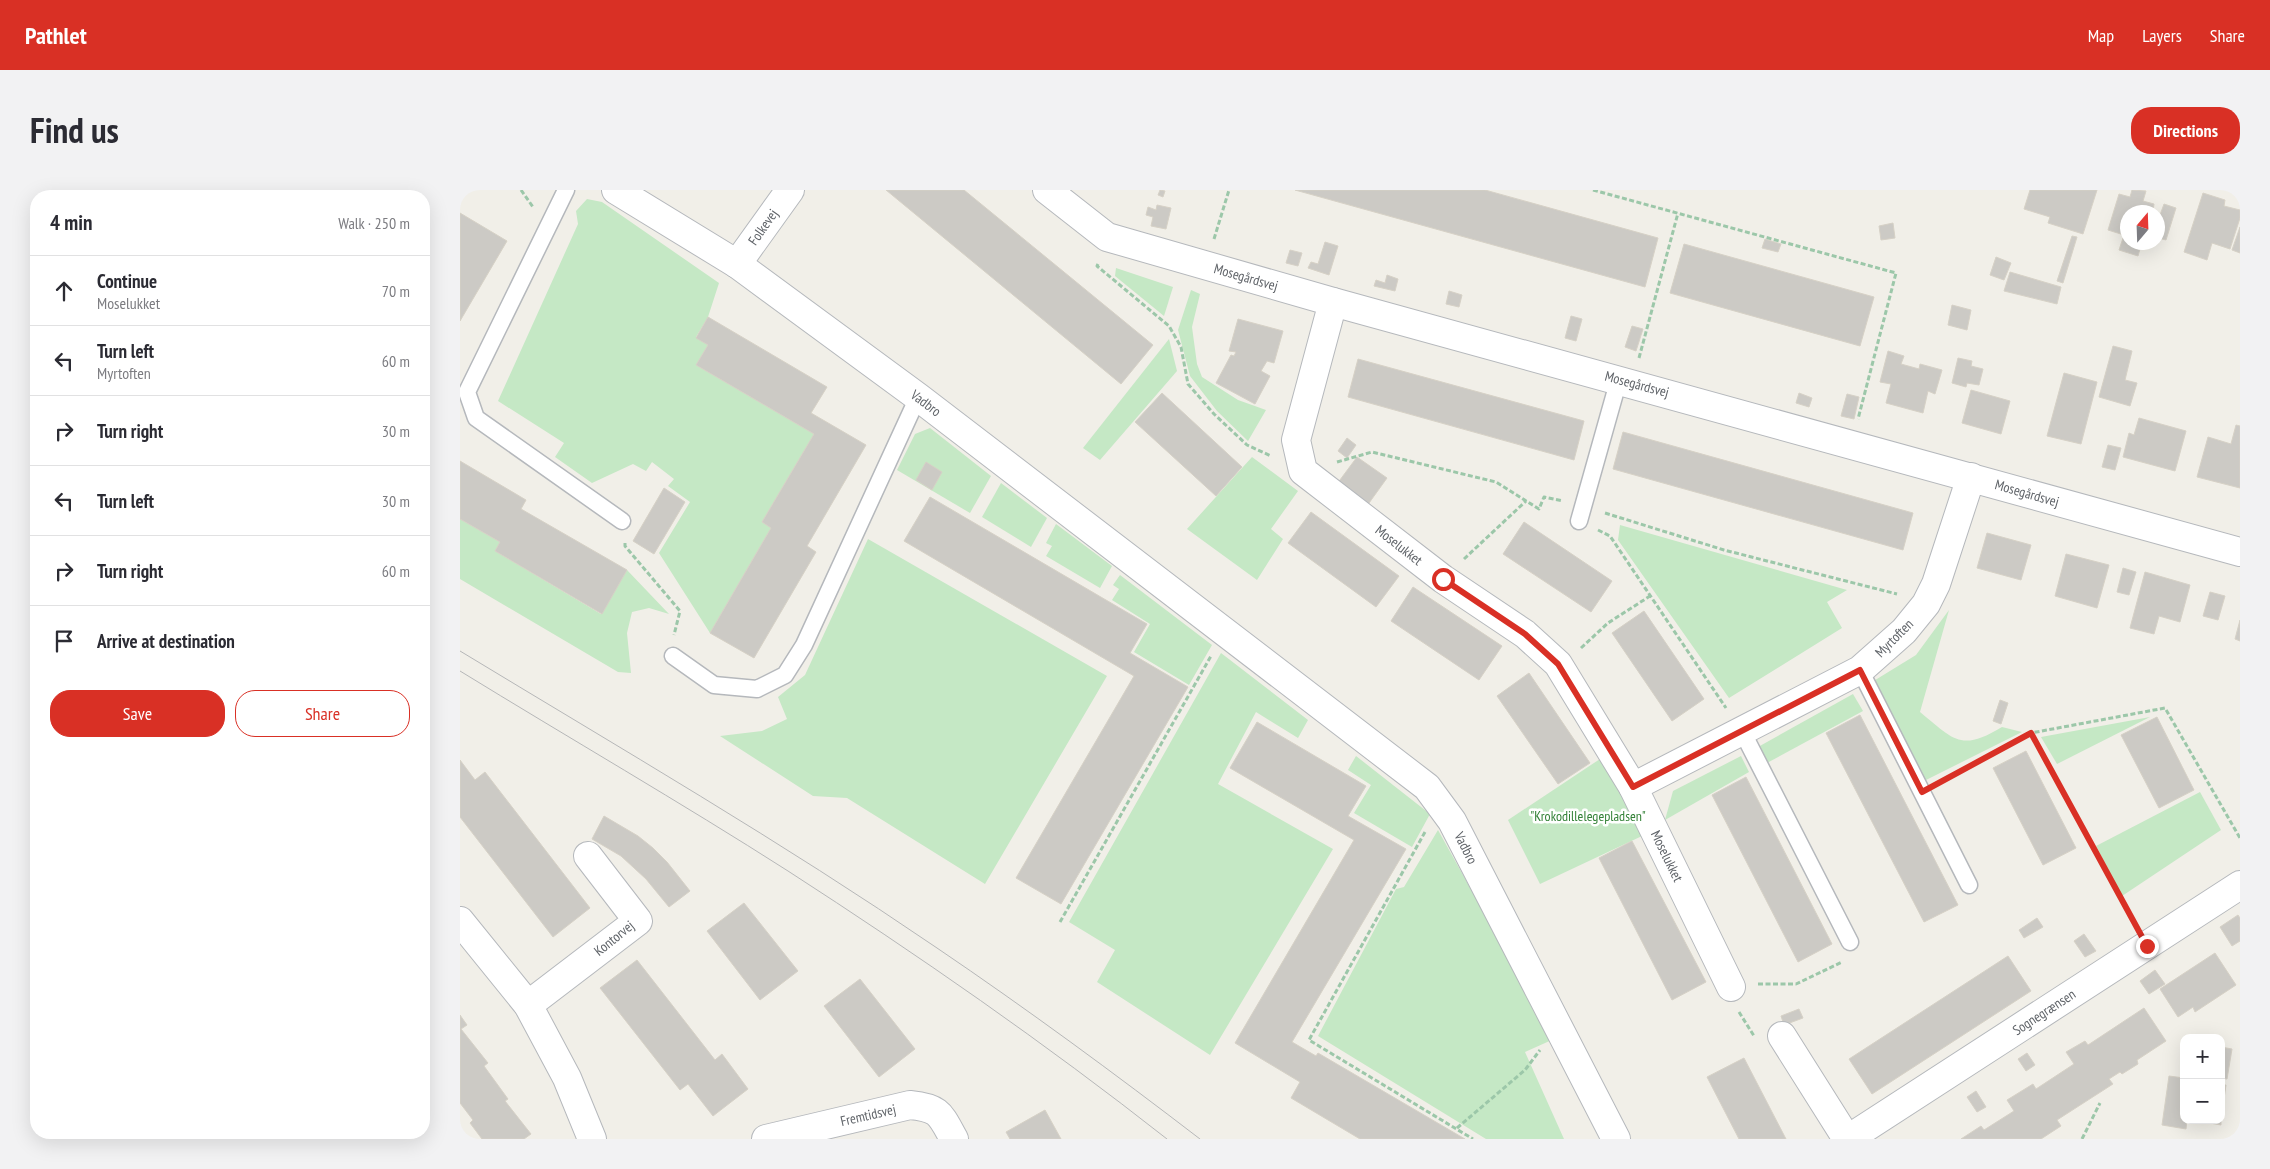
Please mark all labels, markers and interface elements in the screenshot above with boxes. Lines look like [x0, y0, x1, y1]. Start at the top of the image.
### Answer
text: Pathlet [25, 20, 87, 51]
text: Map [2088, 24, 2114, 47]
text: Layers [2142, 24, 2182, 47]
text: Share [2210, 24, 2245, 47]
text: Find us [30, 107, 119, 153]
button: Directions [2131, 107, 2240, 154]
street label: Folkevej [744, 205, 782, 249]
north arrow [2120, 205, 2165, 250]
text: 4 min [50, 209, 92, 236]
text: Walk · 250 m [338, 213, 410, 233]
street label: Mosegårdsvej [1212, 259, 1280, 295]
text: Continue [97, 269, 157, 293]
icon: ahead [50, 277, 78, 305]
text: 70 m [382, 281, 410, 301]
text: Moselukket [97, 293, 160, 313]
text: Turn left [97, 339, 154, 363]
icon: left [50, 347, 78, 375]
text: 60 m [382, 351, 410, 371]
text: Myrtoften [97, 363, 151, 383]
street label: Mosegårdsvej [1603, 367, 1671, 401]
street label: Vadbro [906, 385, 945, 420]
icon: right [50, 417, 78, 445]
text: Turn right [97, 419, 163, 443]
text: 30 m [382, 421, 410, 441]
street label: Mosegårdsvej [1993, 475, 2061, 511]
icon: left [50, 487, 78, 515]
text: Turn left [97, 489, 154, 513]
text: 30 m [382, 491, 410, 511]
street label: Moselukket [1372, 521, 1426, 569]
icon: right [50, 557, 78, 585]
text: Turn right [97, 559, 163, 583]
text: 60 m [382, 561, 410, 581]
route start [1432, 568, 1455, 591]
street label: Myrtoften [1871, 615, 1917, 661]
icon: arrive [50, 627, 78, 655]
text: Arrive at destination [97, 629, 235, 653]
button: Save [50, 690, 225, 737]
button: Share [235, 690, 410, 737]
park label: "Krokodillelegepladsen" [1530, 807, 1646, 825]
street label: Moselukket [1647, 827, 1687, 885]
street label: Vadbro [1450, 828, 1482, 867]
street label: Kontorvej [590, 916, 638, 960]
route end [2136, 935, 2159, 958]
street label: Sognegrænsen [2009, 985, 2079, 1039]
map controls [2180, 1034, 2225, 1124]
button: + [2180, 1034, 2225, 1079]
button: − [2180, 1079, 2225, 1124]
street label: Fremtidsvej [838, 1100, 898, 1130]

